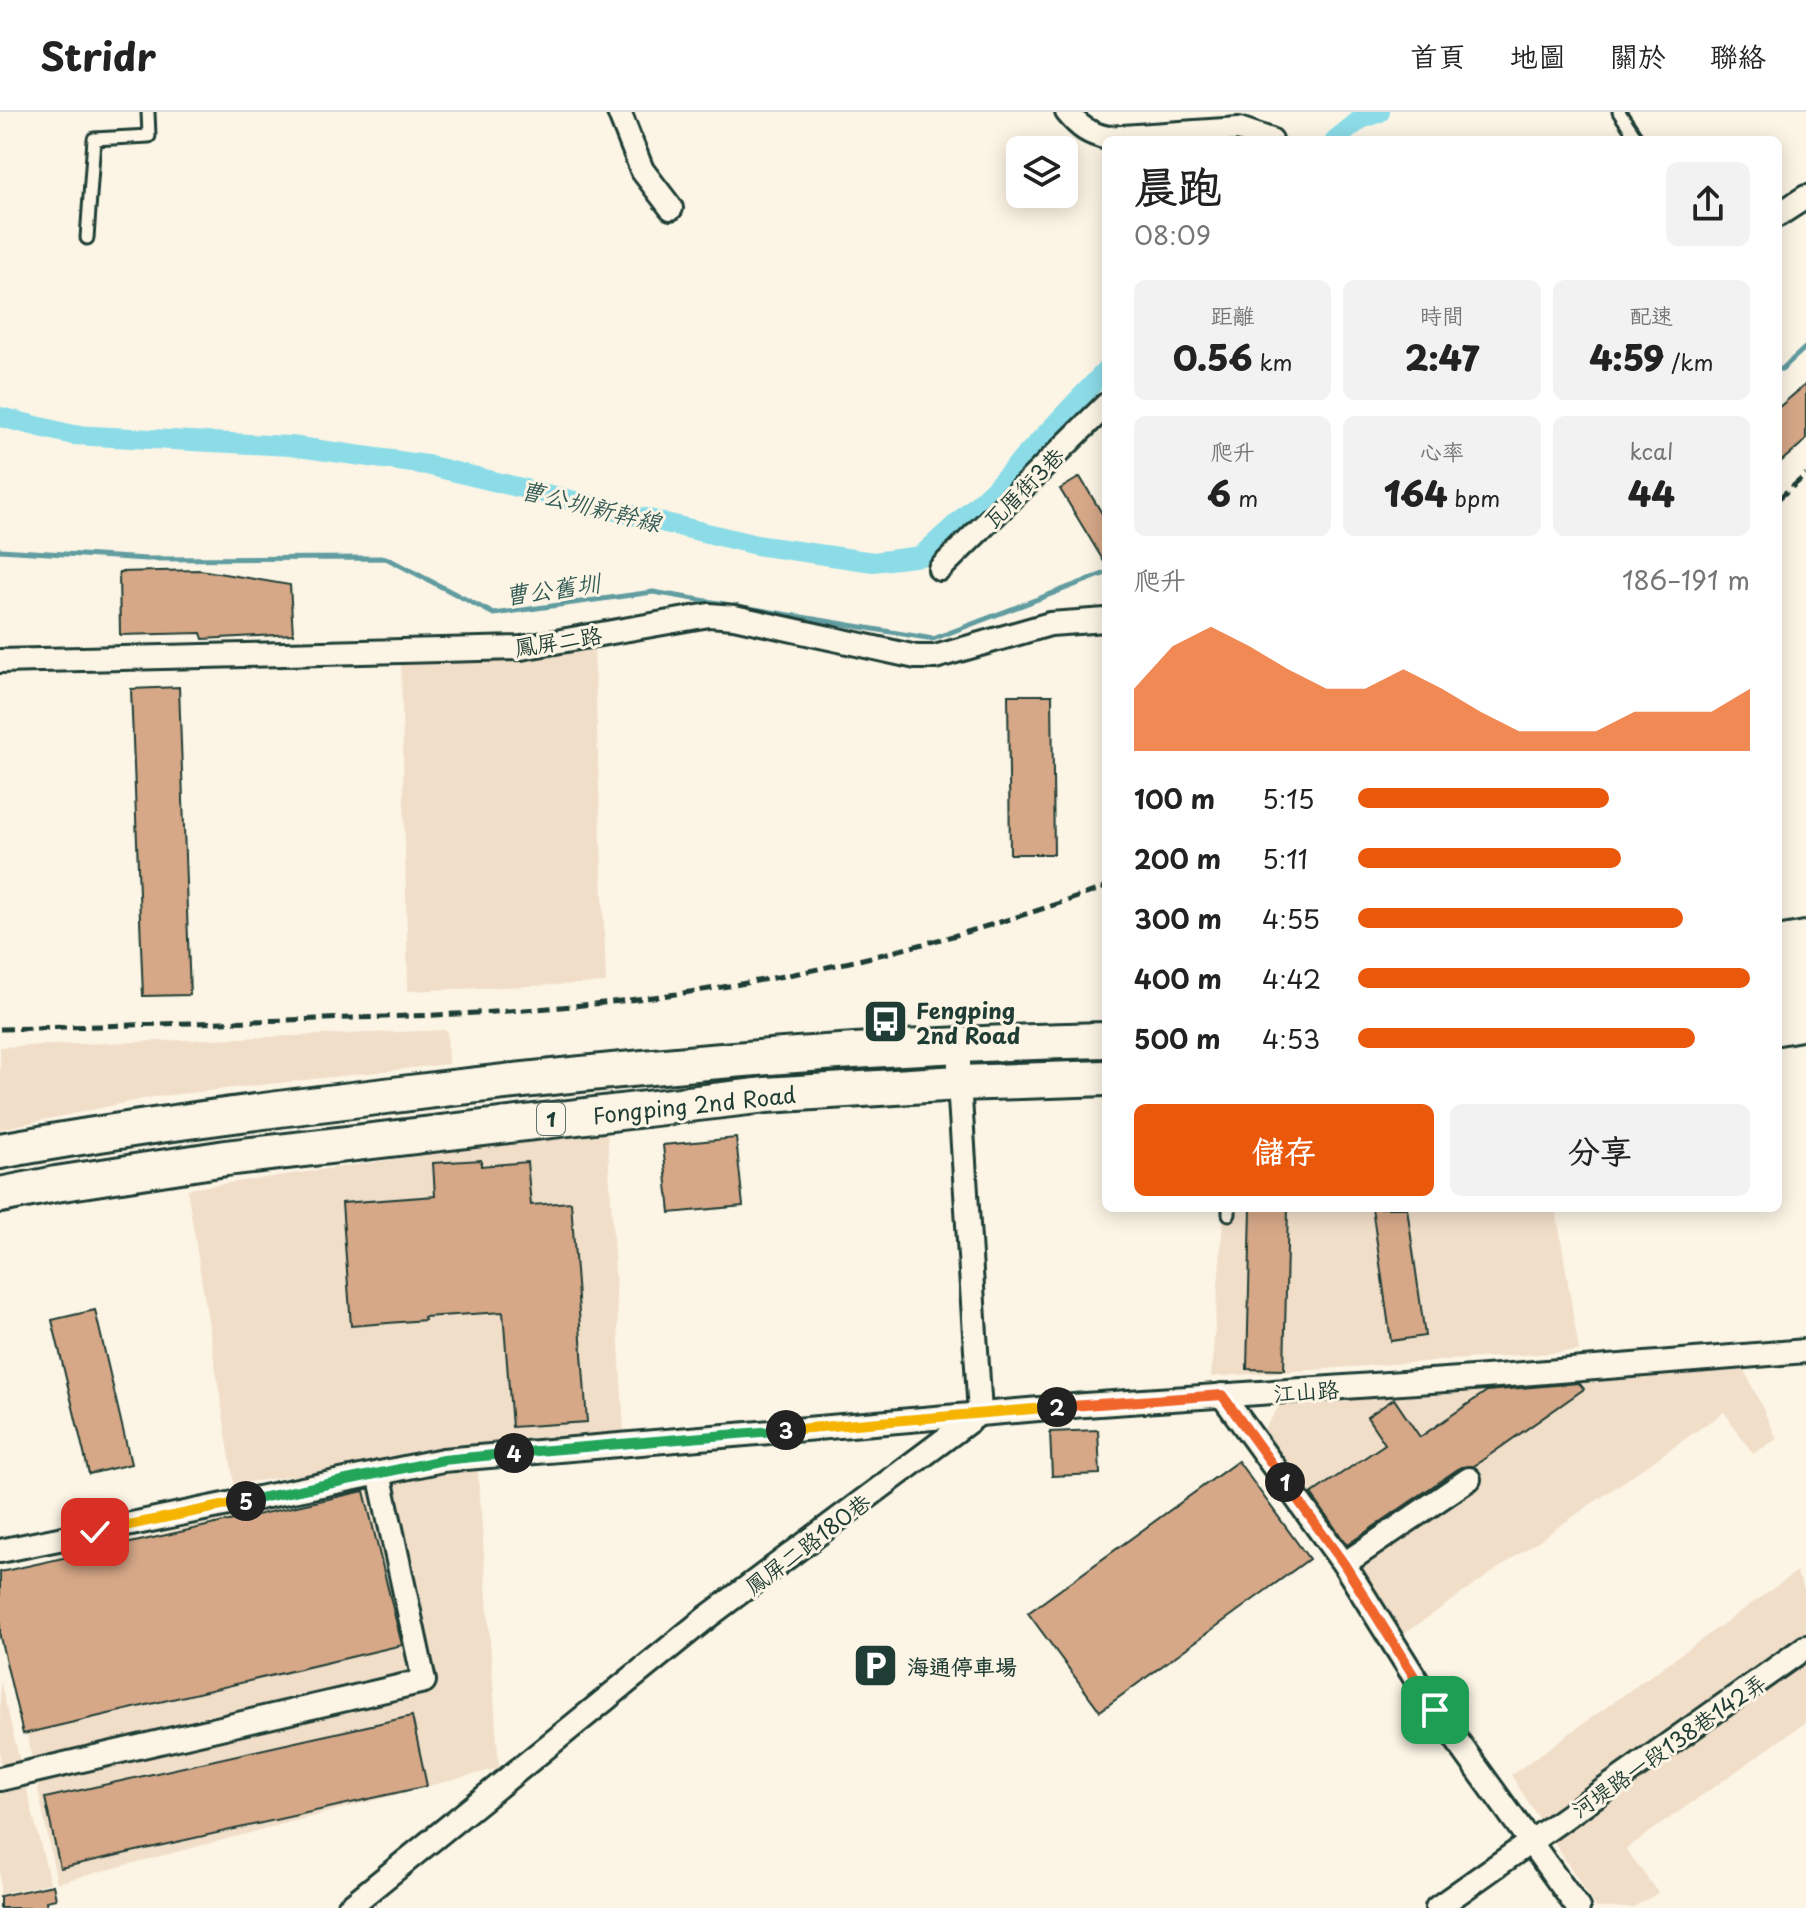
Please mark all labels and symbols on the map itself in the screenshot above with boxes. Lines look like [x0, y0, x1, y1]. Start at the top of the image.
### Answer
street label: 瓦厝街3巷 [975, 439, 1071, 535]
water label: 曹公圳新幹線 [517, 470, 667, 540]
water label: 曹公舊圳 [502, 563, 605, 613]
street label: 鳳屏二路 [512, 617, 604, 663]
place label: Fengping 2nd Road [916, 993, 1020, 1051]
bus stop icon: Fengping 2nd Road [861, 998, 909, 1046]
street label: Fongping 2nd Road [591, 1077, 797, 1131]
road number: 1 [537, 1103, 565, 1135]
street label: 江山路 [1272, 1371, 1340, 1409]
pin: 2 [1037, 1387, 1077, 1427]
pin: 3 [766, 1410, 806, 1450]
pin: 4 [494, 1433, 534, 1473]
pin: 1 [1265, 1462, 1305, 1502]
pin: 5 [226, 1481, 266, 1521]
street label: 鳳屏二路180巷 [737, 1485, 877, 1601]
pin [61, 1498, 129, 1566]
parking icon: 海通停車場 [852, 1641, 900, 1689]
place label: 海通停車場 [907, 1649, 1017, 1682]
street label: 河堤路一段138巷142弄 [1564, 1665, 1772, 1825]
pin [1401, 1676, 1469, 1744]

